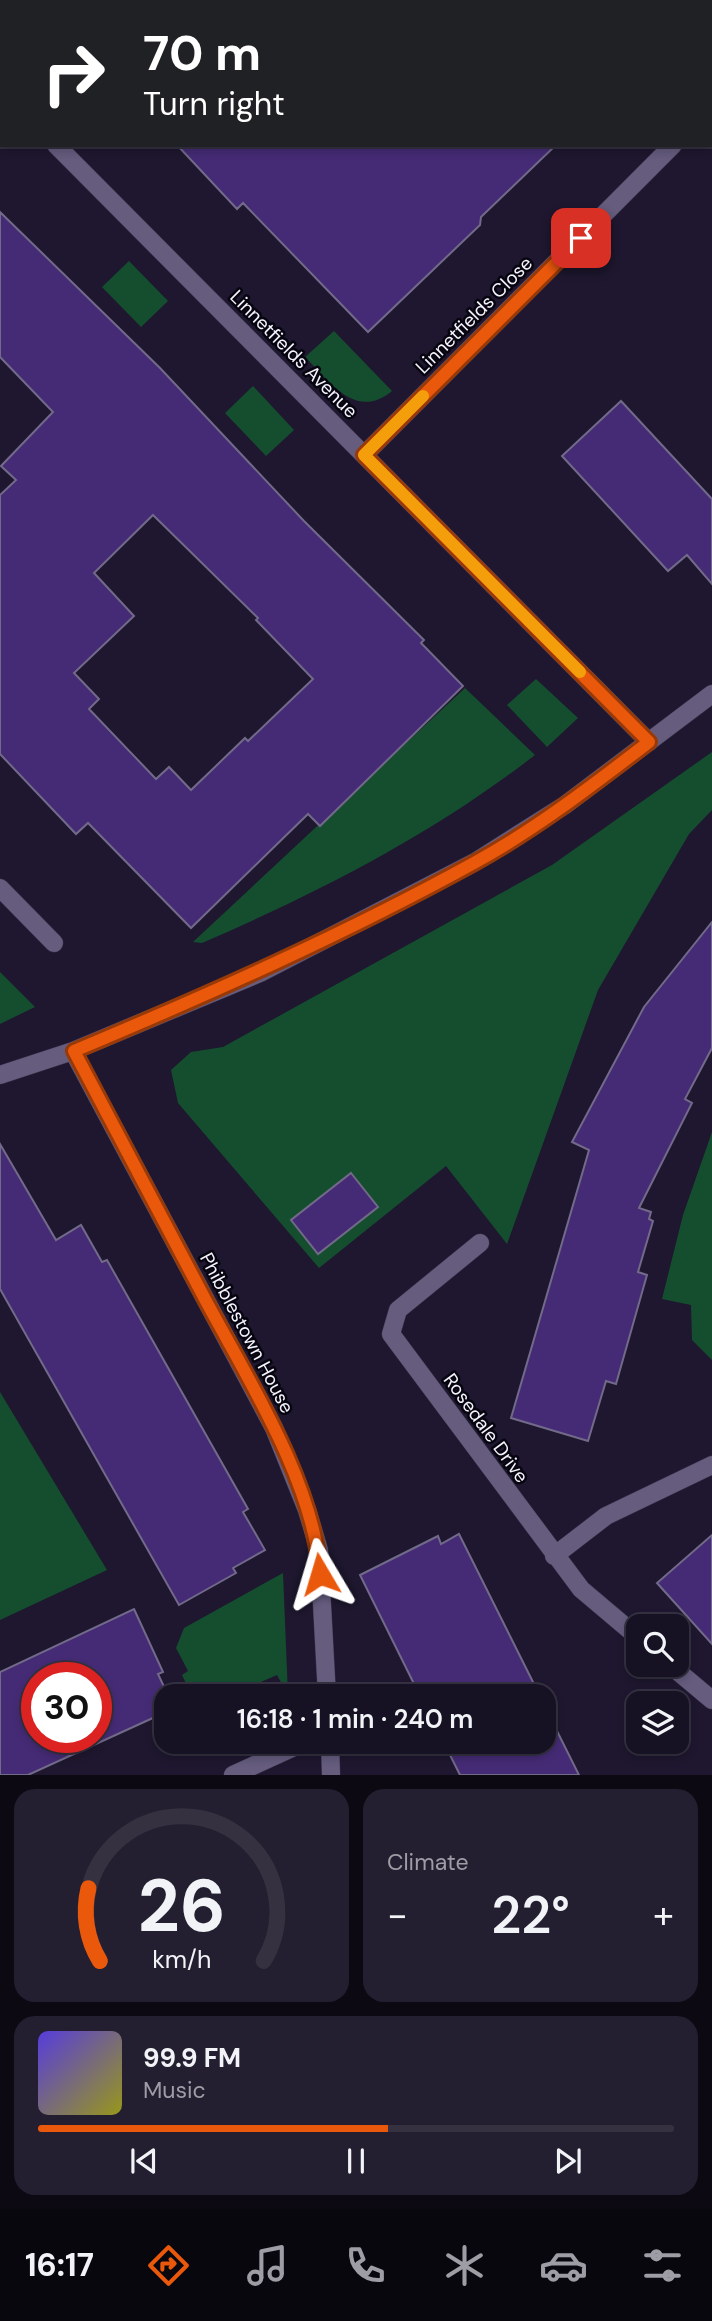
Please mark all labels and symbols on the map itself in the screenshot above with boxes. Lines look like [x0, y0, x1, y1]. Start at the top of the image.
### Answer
pin [551, 208, 611, 268]
street label: Linnetfields Close [410, 251, 538, 379]
street label: Linnetfields Avenue [225, 285, 363, 423]
street label: Phibblestown House [194, 1248, 300, 1418]
street label: Rosedale Drive [438, 1368, 534, 1488]
position arrow [283, 1537, 357, 1611]
speed limit sign: 30 [21, 1662, 112, 1753]

